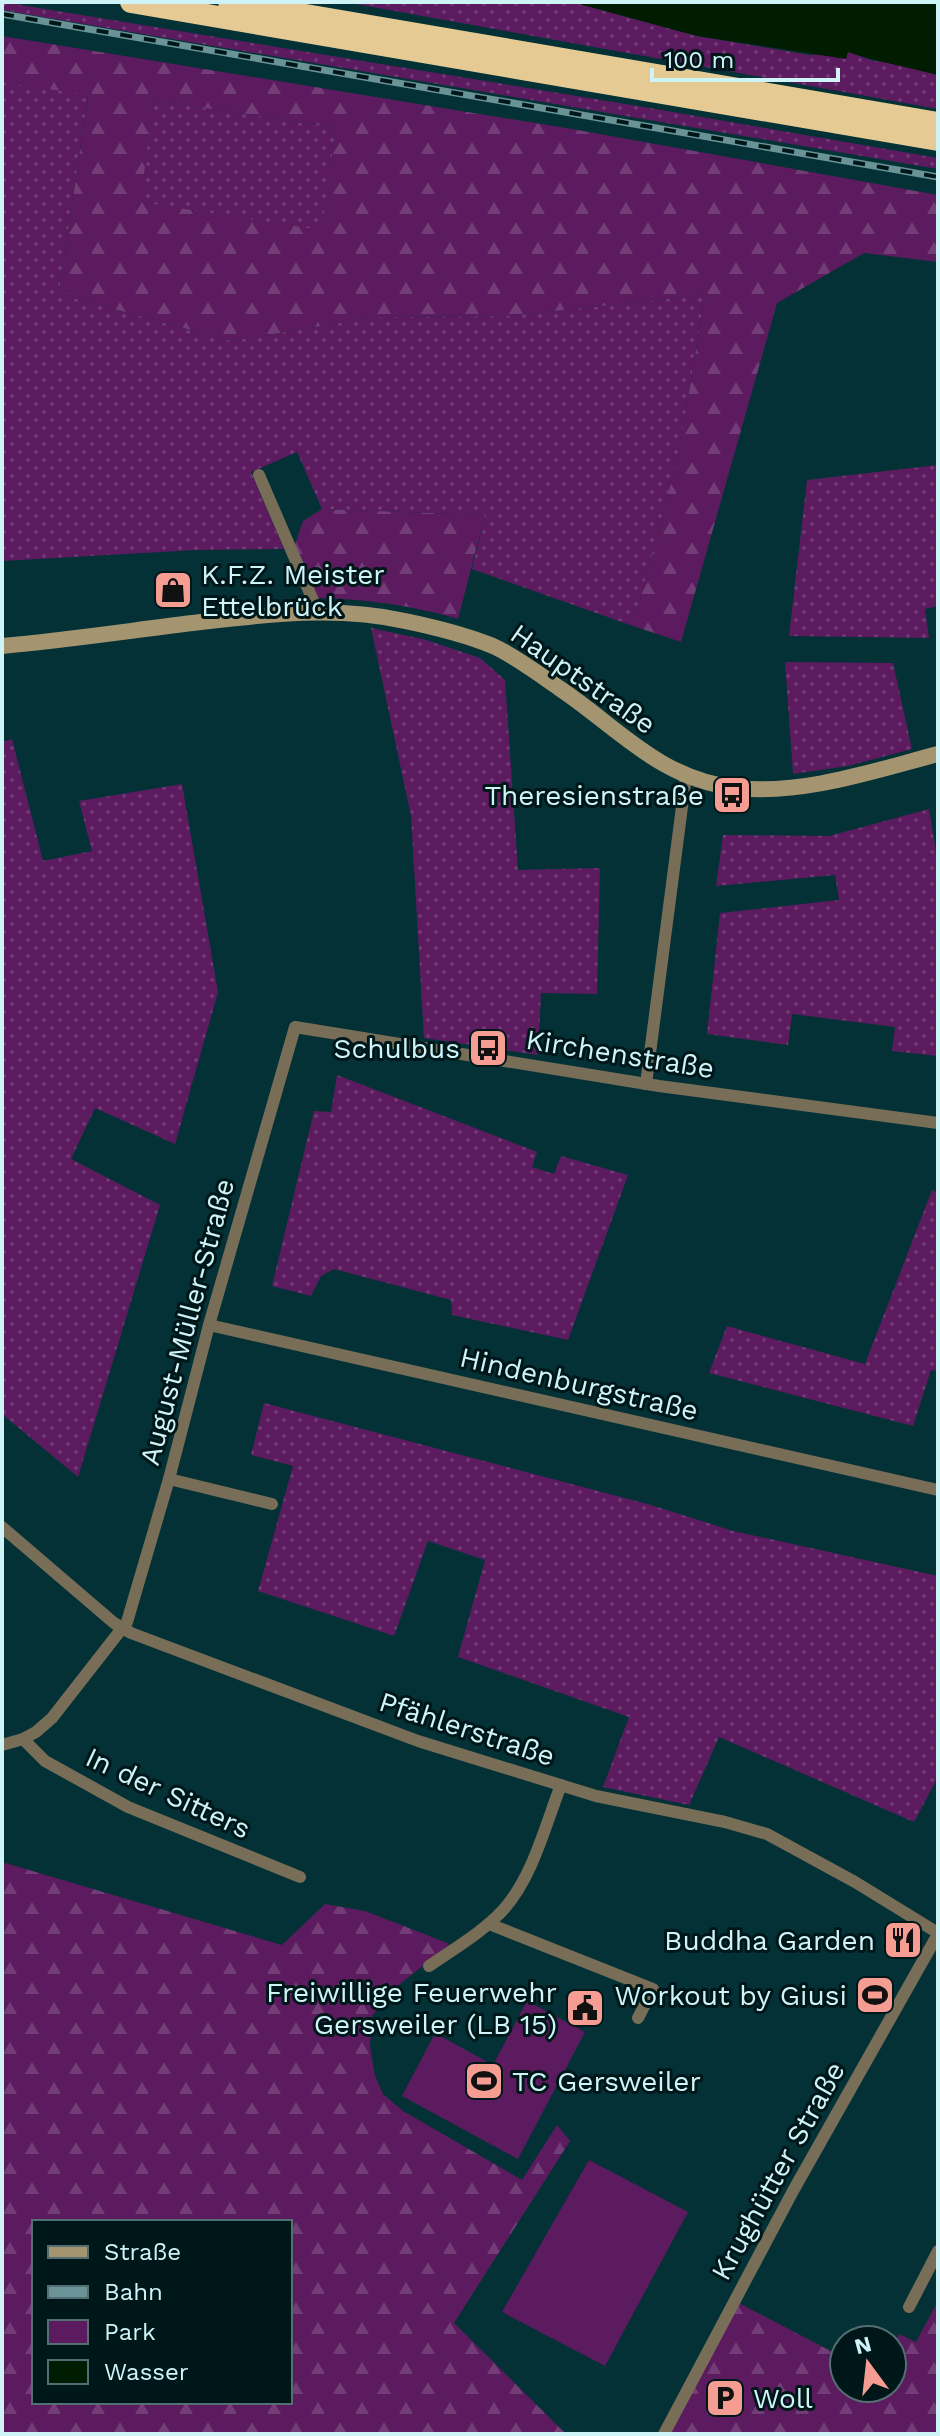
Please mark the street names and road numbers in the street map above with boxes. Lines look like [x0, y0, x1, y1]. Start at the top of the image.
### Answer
street label: Hauptstraße [504, 617, 662, 741]
street label: Kirchenstraße [524, 1023, 716, 1085]
street label: August-Müller-Straße [133, 1175, 241, 1469]
street label: Hindenburgstraße [457, 1341, 701, 1427]
street label: Pfählerstraße [375, 1685, 559, 1773]
street label: In der Sitters [80, 1740, 256, 1846]
street label: Krughütter Straße [704, 2056, 852, 2286]

